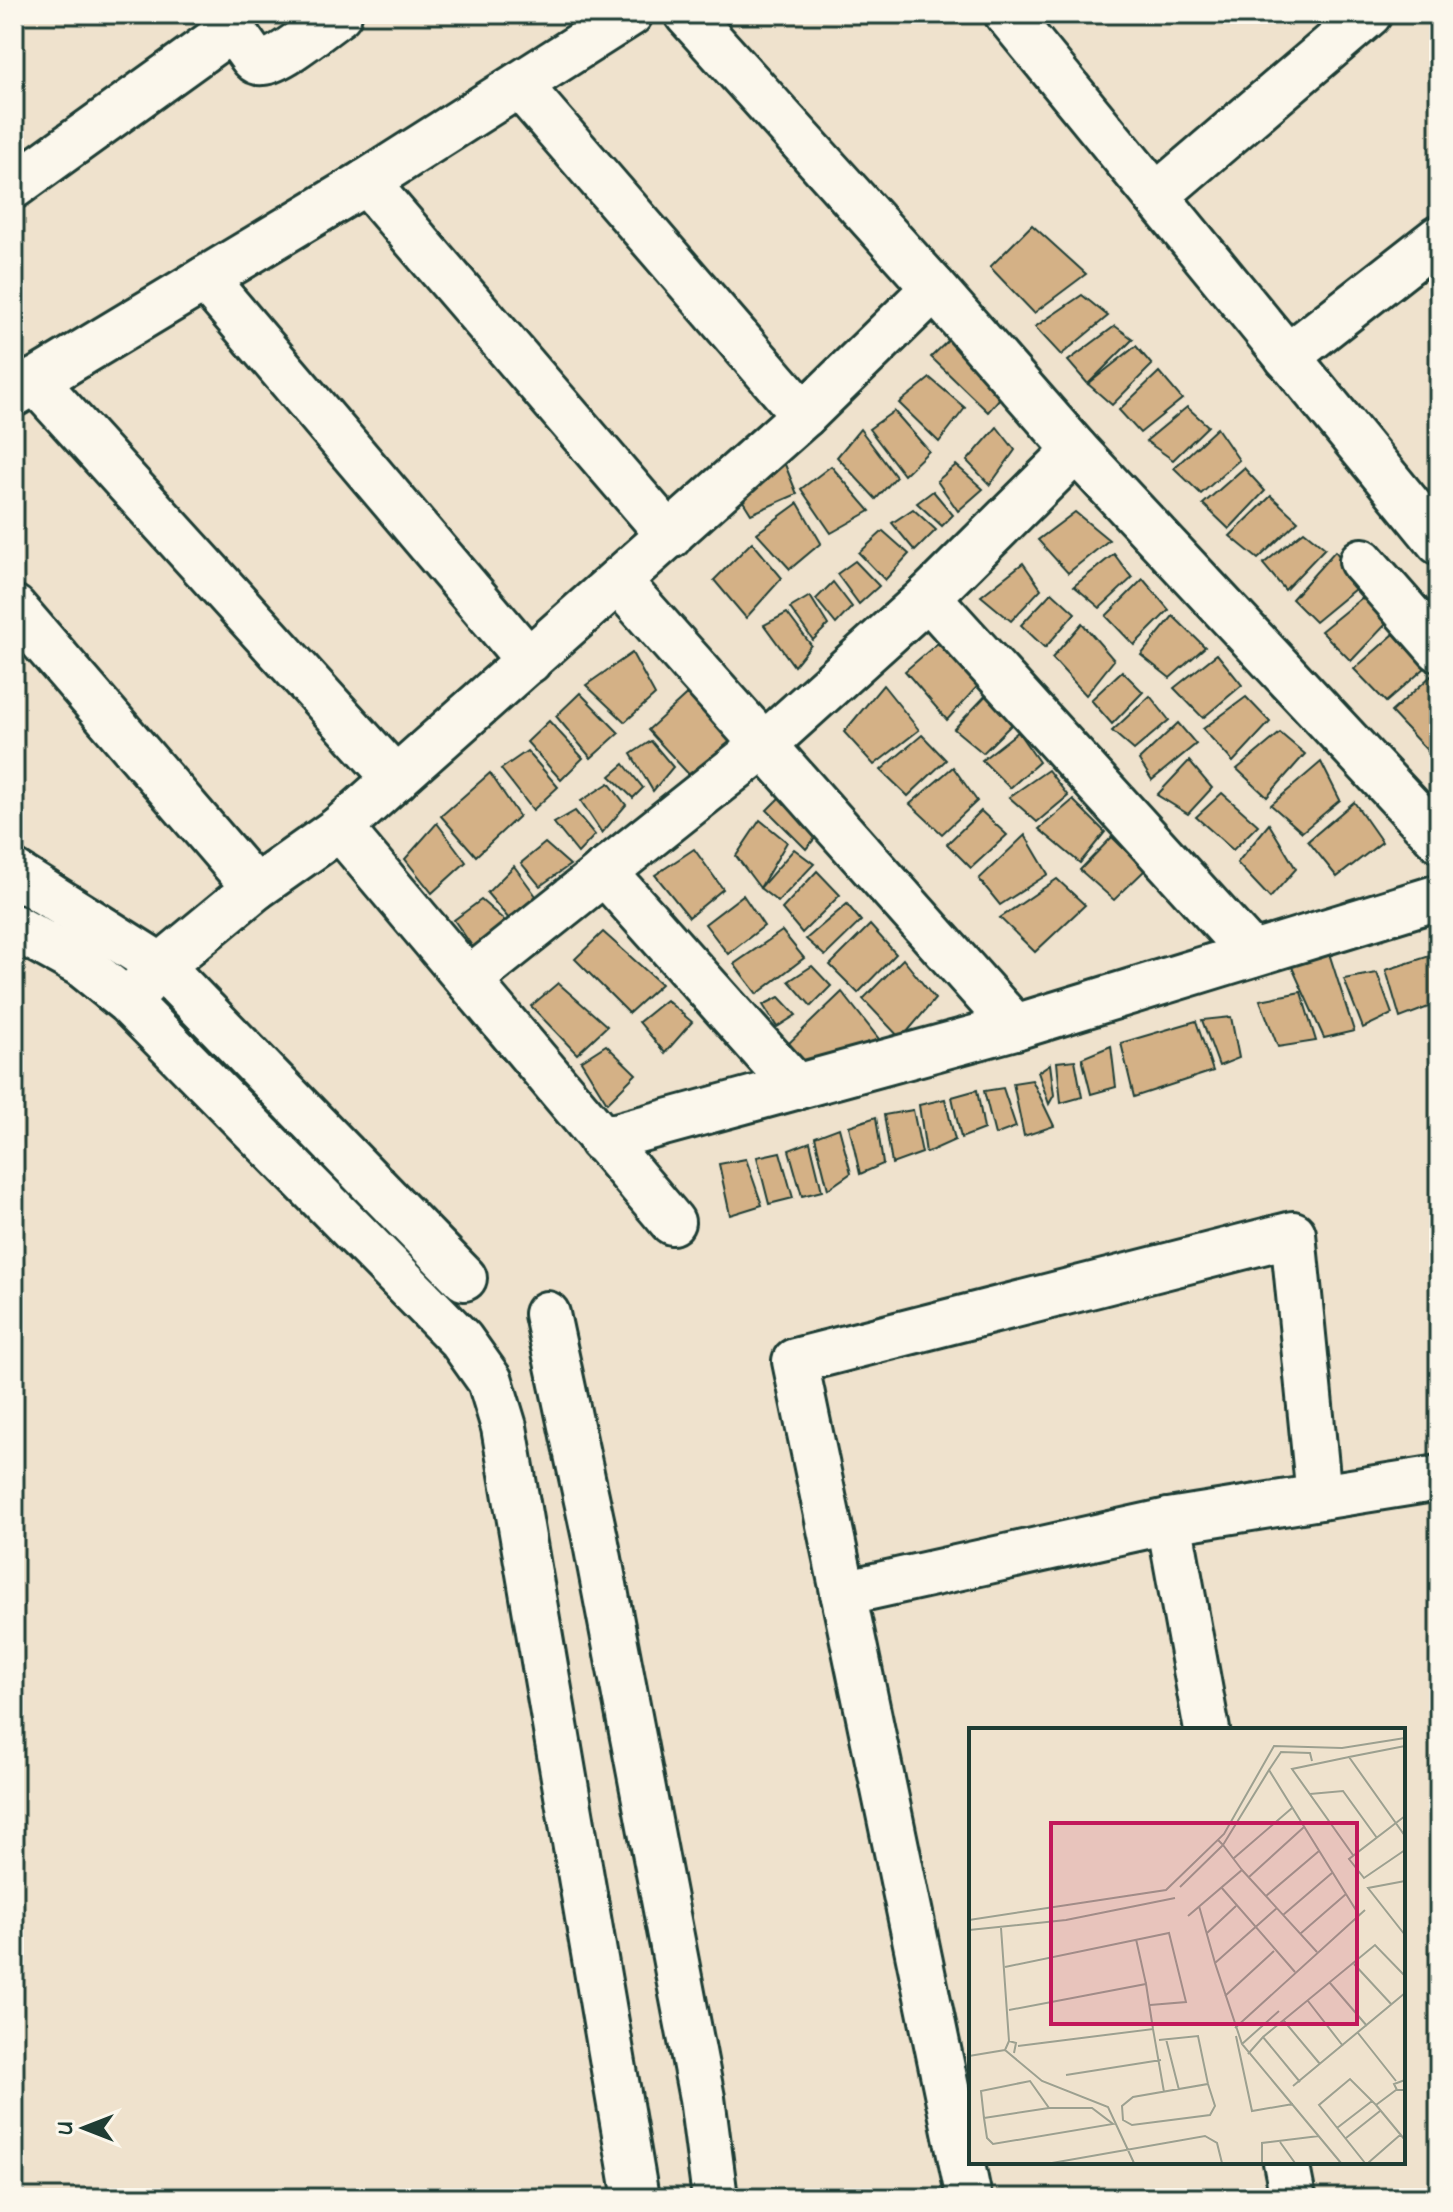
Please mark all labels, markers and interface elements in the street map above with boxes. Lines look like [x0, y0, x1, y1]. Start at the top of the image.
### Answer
inset map [969, 1728, 1405, 2164]
north arrow [44, 2088, 124, 2168]
text: U [50, 2122, 81, 2134]

